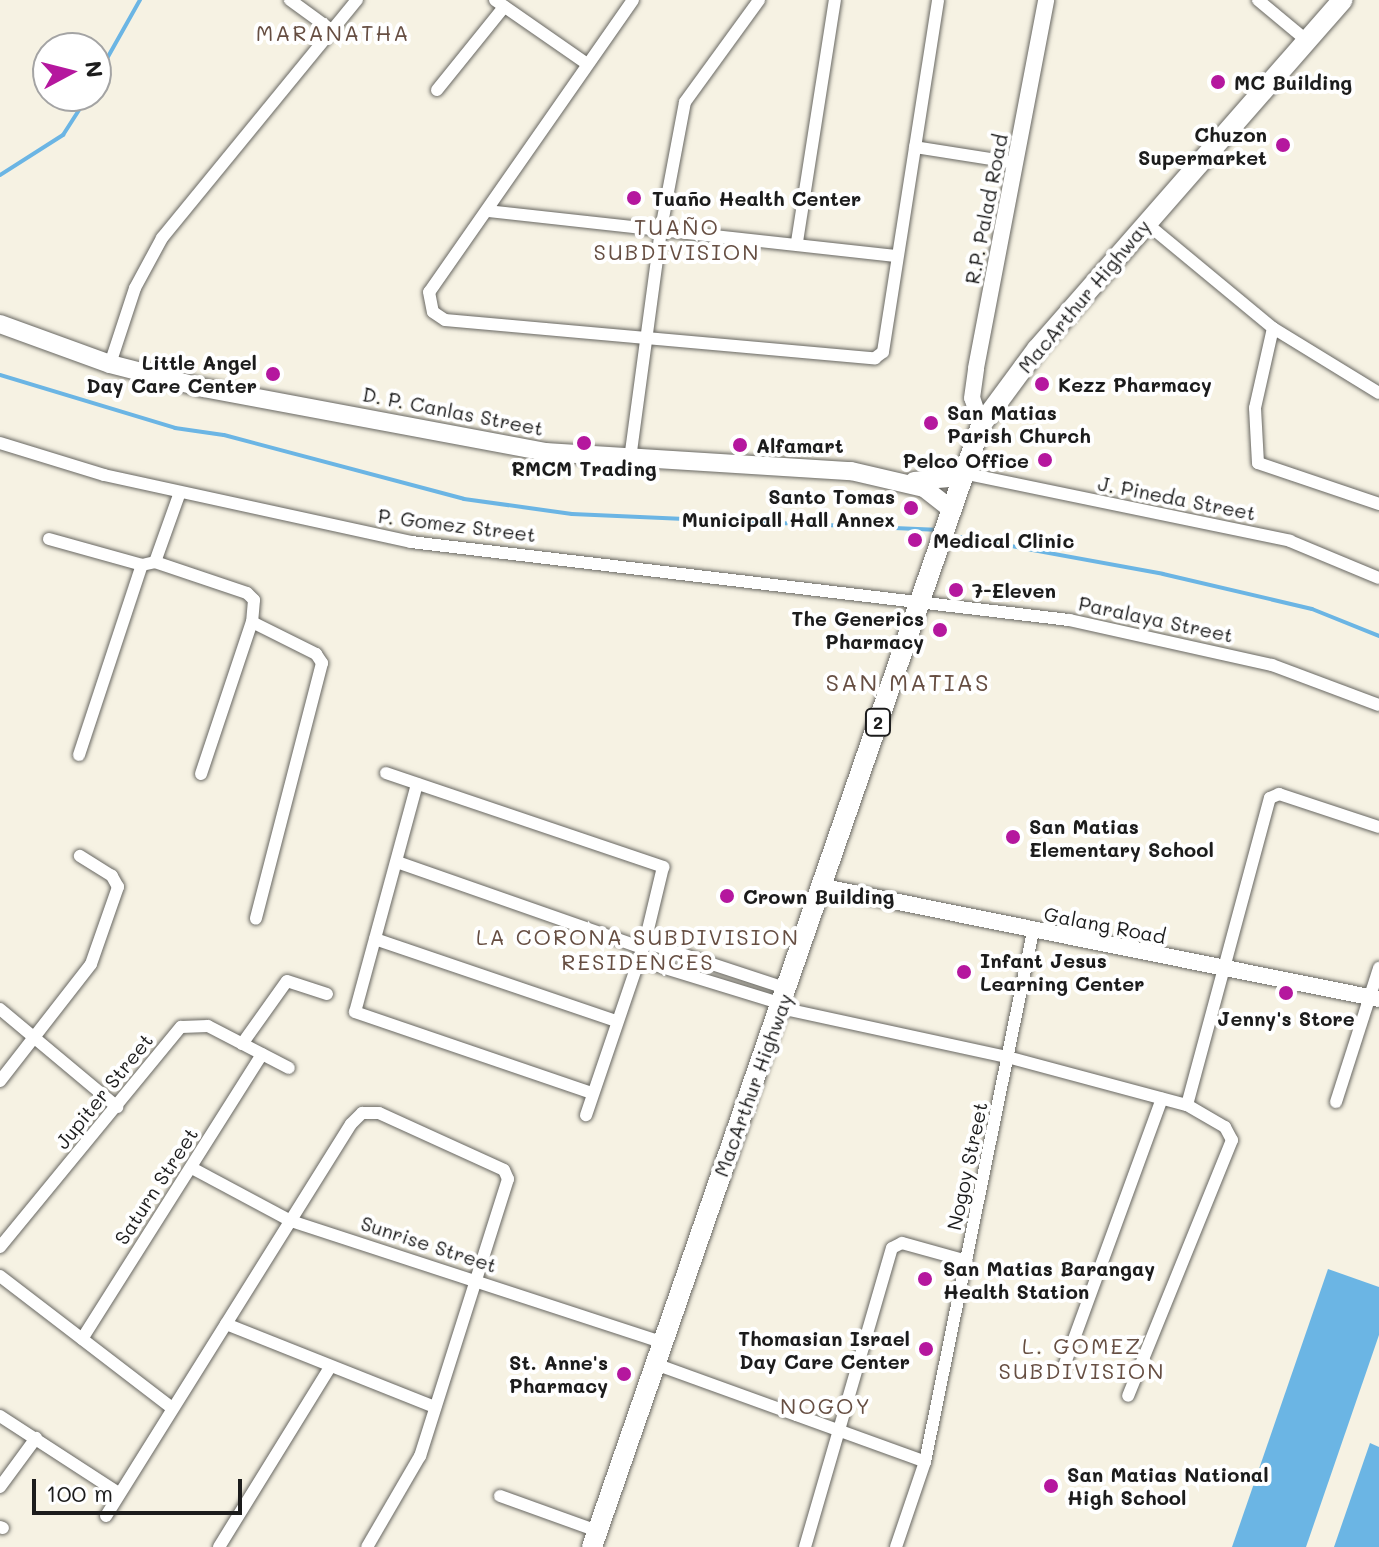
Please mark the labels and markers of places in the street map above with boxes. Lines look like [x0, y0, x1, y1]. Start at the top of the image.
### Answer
place label: MC Building [1234, 70, 1352, 94]
marker: MC Building [1209, 73, 1227, 91]
place label: Chuzon Supermarket [1138, 122, 1267, 169]
marker: Chuzon Supermarket [1274, 136, 1292, 154]
place label: Tuaño Health Center [652, 186, 861, 210]
marker: Tuaño Health Center [623, 187, 645, 209]
place label: Little Angel Day Care Center [86, 350, 257, 397]
marker: Little Angel Day Care Center [264, 365, 282, 383]
place label: Kezz Pharmacy [1058, 372, 1212, 396]
marker: Kezz Pharmacy [1033, 375, 1051, 393]
place label: San Matias Parish Church [947, 400, 1091, 447]
marker: San Matias Parish Church [922, 414, 940, 432]
place label: Alfamart [756, 433, 844, 457]
marker: RMCM Trading [575, 434, 593, 452]
marker: Alfamart [731, 436, 749, 454]
place label: Pelco Office [903, 448, 1029, 472]
marker: Pelco Office [1036, 451, 1054, 469]
place label: RMCM Trading [511, 456, 657, 480]
place label: Santo Tomas Municipall Hall Annex [682, 484, 895, 531]
marker: Santo Tomas Municipall Hall Annex [902, 499, 920, 517]
place label: Medical Clinic [933, 528, 1075, 552]
marker: Medical Clinic [904, 529, 926, 551]
place label: 7-Eleven [972, 578, 1056, 602]
marker: 7-Eleven [947, 581, 965, 599]
place label: The Generics Pharmacy [792, 606, 924, 653]
marker: The Generics Pharmacy [931, 621, 949, 639]
place label: San Matias Elementary School [1029, 814, 1214, 861]
marker: San Matias Elementary School [1004, 828, 1022, 846]
place label: Crown Building [743, 884, 894, 908]
marker: Crown Building [718, 887, 736, 905]
place label: Infant Jesus Learning Center [980, 948, 1145, 995]
marker: Infant Jesus Learning Center [955, 963, 973, 981]
marker: Jenny's Store [1277, 984, 1295, 1002]
place label: Jenny's Store [1217, 1006, 1355, 1030]
place label: San Matias Barangay Health Station [943, 1256, 1155, 1303]
marker: San Matias Barangay Health Station [914, 1268, 936, 1290]
place label: Thomasian Israel Day Care Center [738, 1326, 910, 1373]
marker: Thomasian Israel Day Care Center [917, 1340, 935, 1358]
place label: St. Anne's Pharmacy [509, 1350, 608, 1397]
marker: St. Anne's Pharmacy [615, 1365, 633, 1383]
place label: San Matias National High School [1067, 1462, 1269, 1509]
marker: San Matias National High School [1042, 1477, 1060, 1495]

